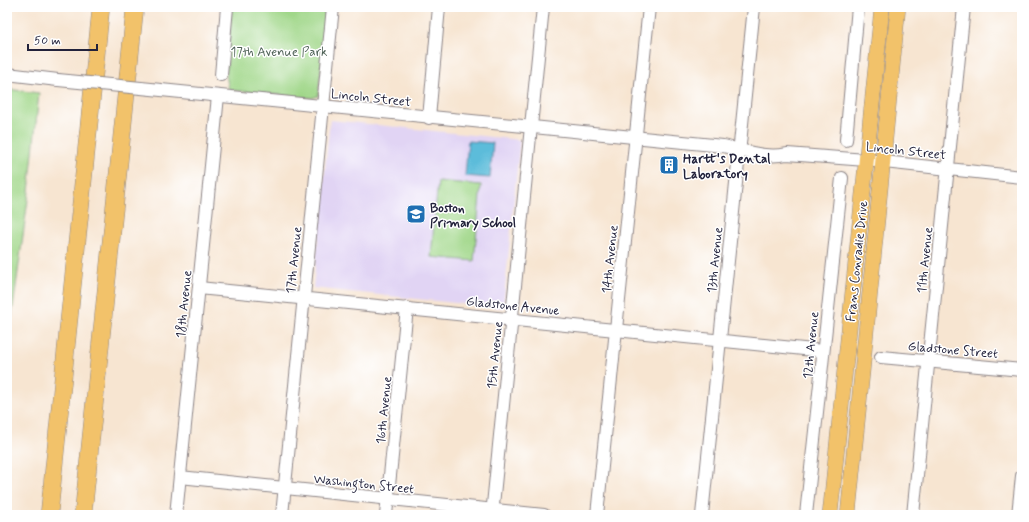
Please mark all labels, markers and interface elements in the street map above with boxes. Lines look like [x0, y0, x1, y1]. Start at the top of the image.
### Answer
scale bar [28, 26, 97, 52]
text: 50 m [34, 33, 61, 49]
park label: 17th Avenue Park [230, 44, 328, 61]
street label: Lincoln Street [330, 86, 412, 111]
street label: Lincoln Street [865, 139, 947, 164]
place label: Hartt's Dental Laboratory [683, 151, 771, 183]
building icon: Hartt's Dental Laboratory [658, 154, 680, 176]
place label: Boston Primary School [430, 200, 516, 232]
street label: Frans Conradie Drive [843, 200, 872, 322]
school or university icon: Boston Primary School [405, 203, 427, 225]
street label: 14th Avenue [598, 224, 623, 294]
street label: 17th Avenue [283, 226, 306, 295]
street label: 13th Avenue [704, 226, 727, 294]
street label: 11th Avenue [914, 226, 937, 294]
street label: 18th Avenue [172, 269, 197, 339]
street label: Gladstone Avenue [465, 293, 560, 320]
street label: 12th Avenue [799, 311, 823, 380]
street label: 15th Avenue [483, 320, 507, 390]
street label: Gladstone Street [907, 338, 999, 363]
street label: 16th Avenue [372, 375, 397, 445]
street label: Washington Street [313, 471, 415, 500]

